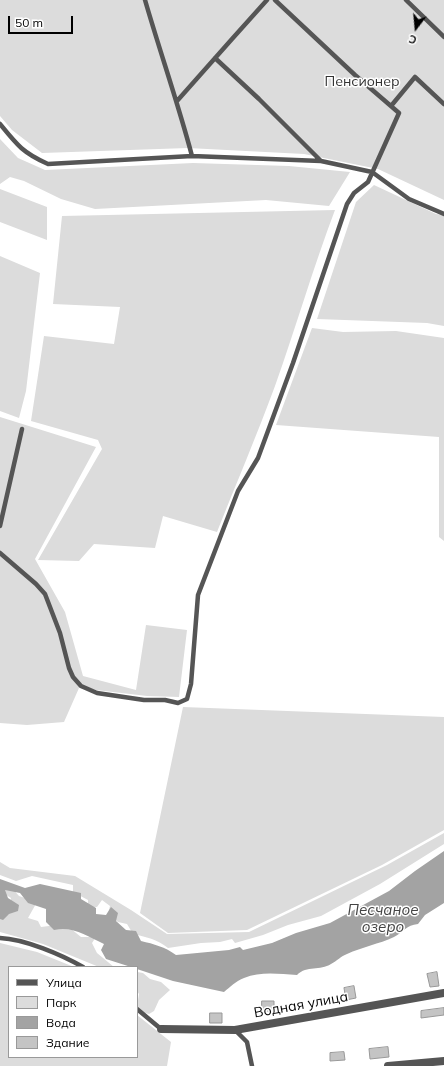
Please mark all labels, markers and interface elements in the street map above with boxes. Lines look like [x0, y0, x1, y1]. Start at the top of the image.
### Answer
scale bar [10, 8, 75, 34]
north arrow [396, 8, 436, 48]
text: 50 m [15, 15, 43, 30]
text: С [407, 32, 418, 47]
park label: Пенсионер [324, 74, 400, 90]
water label: Песчаное озеро [348, 901, 418, 936]
legend [8, 966, 138, 1058]
text: Улица [46, 975, 82, 990]
street label: Водная улица [253, 988, 349, 1022]
text: Парк [46, 995, 76, 1010]
text: Вода [46, 1015, 76, 1030]
text: Здание [46, 1035, 89, 1050]

